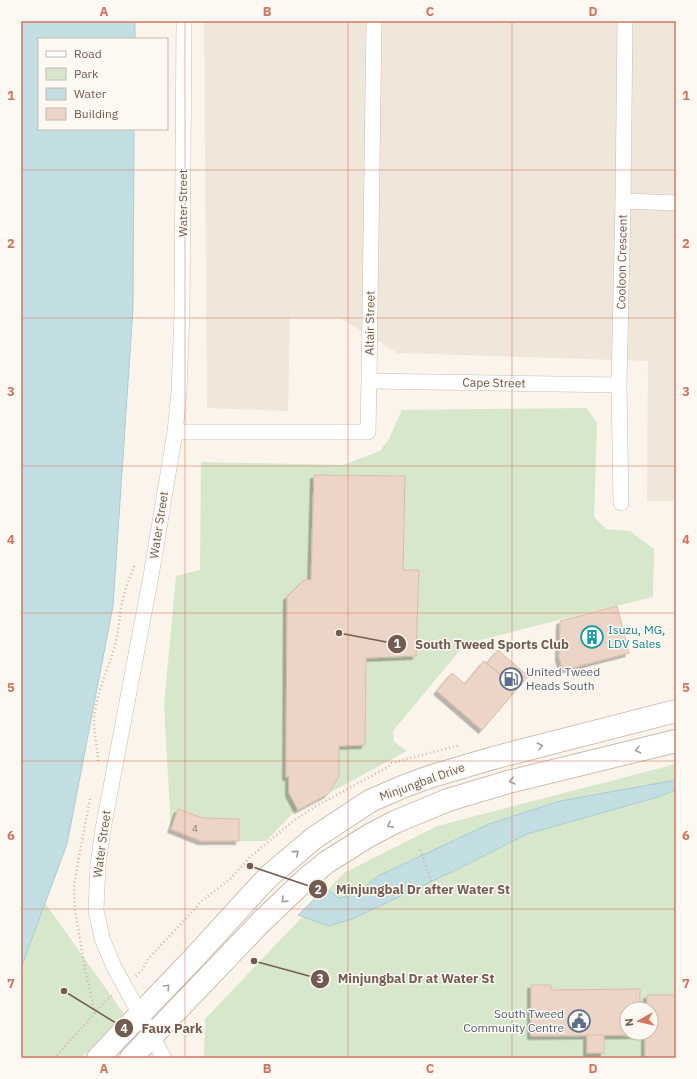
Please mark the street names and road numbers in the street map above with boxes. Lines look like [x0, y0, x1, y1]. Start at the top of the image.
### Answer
street label: Water Street [175, 169, 190, 237]
street label: Cooloon Crescent [613, 214, 630, 310]
street label: Altair Street [361, 291, 378, 355]
street label: Cape Street [462, 374, 526, 391]
street label: Water Street [146, 490, 171, 560]
street label: Minjungbal Drive [377, 759, 467, 804]
street label: Water Street [89, 809, 114, 879]

